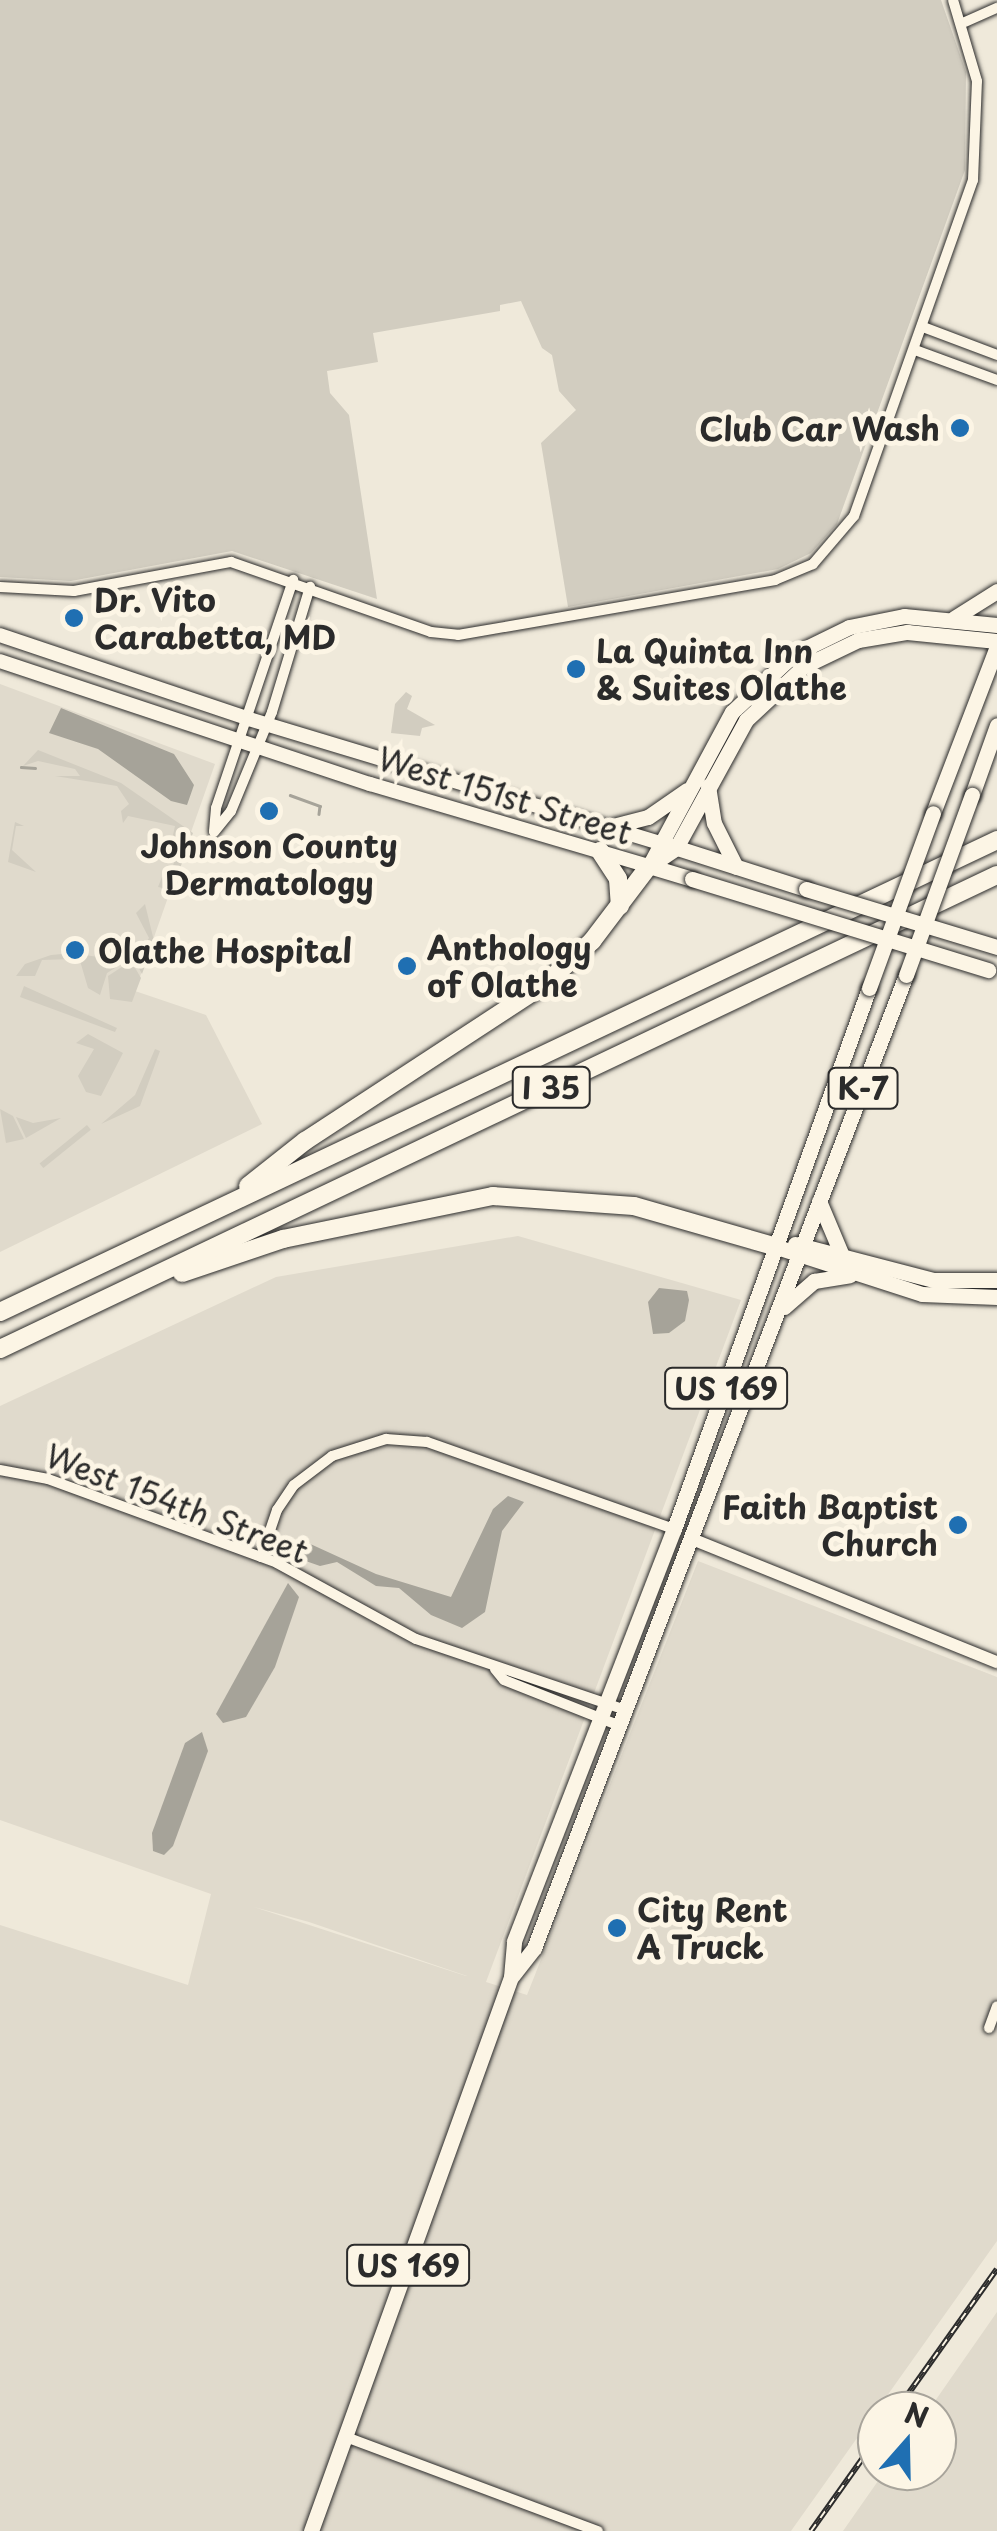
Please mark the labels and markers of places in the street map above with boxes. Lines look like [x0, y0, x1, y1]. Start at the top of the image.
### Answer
place label: Club Car Wash [698, 409, 940, 447]
marker: Club Car Wash [949, 417, 971, 439]
place label: Dr. Vito Carabetta, MD [94, 581, 341, 656]
marker: Dr. Vito Carabetta, MD [63, 607, 85, 629]
place label: La Quinta Inn & Suites Olathe [596, 632, 849, 707]
marker: La Quinta Inn & Suites Olathe [565, 658, 587, 680]
marker: Johnson County Dermatology [258, 800, 280, 822]
place label: Johnson County Dermatology [140, 827, 398, 902]
place label: Anthology of Olathe [427, 929, 591, 1004]
place label: Olathe Hospital [98, 931, 352, 969]
marker: Olathe Hospital [62, 937, 88, 963]
marker: Anthology of Olathe [396, 955, 418, 977]
place label: Faith Baptist Church [721, 1488, 938, 1563]
marker: Faith Baptist Church [947, 1514, 969, 1536]
place label: City Rent A Truck [637, 1891, 788, 1966]
marker: City Rent A Truck [606, 1917, 628, 1939]

